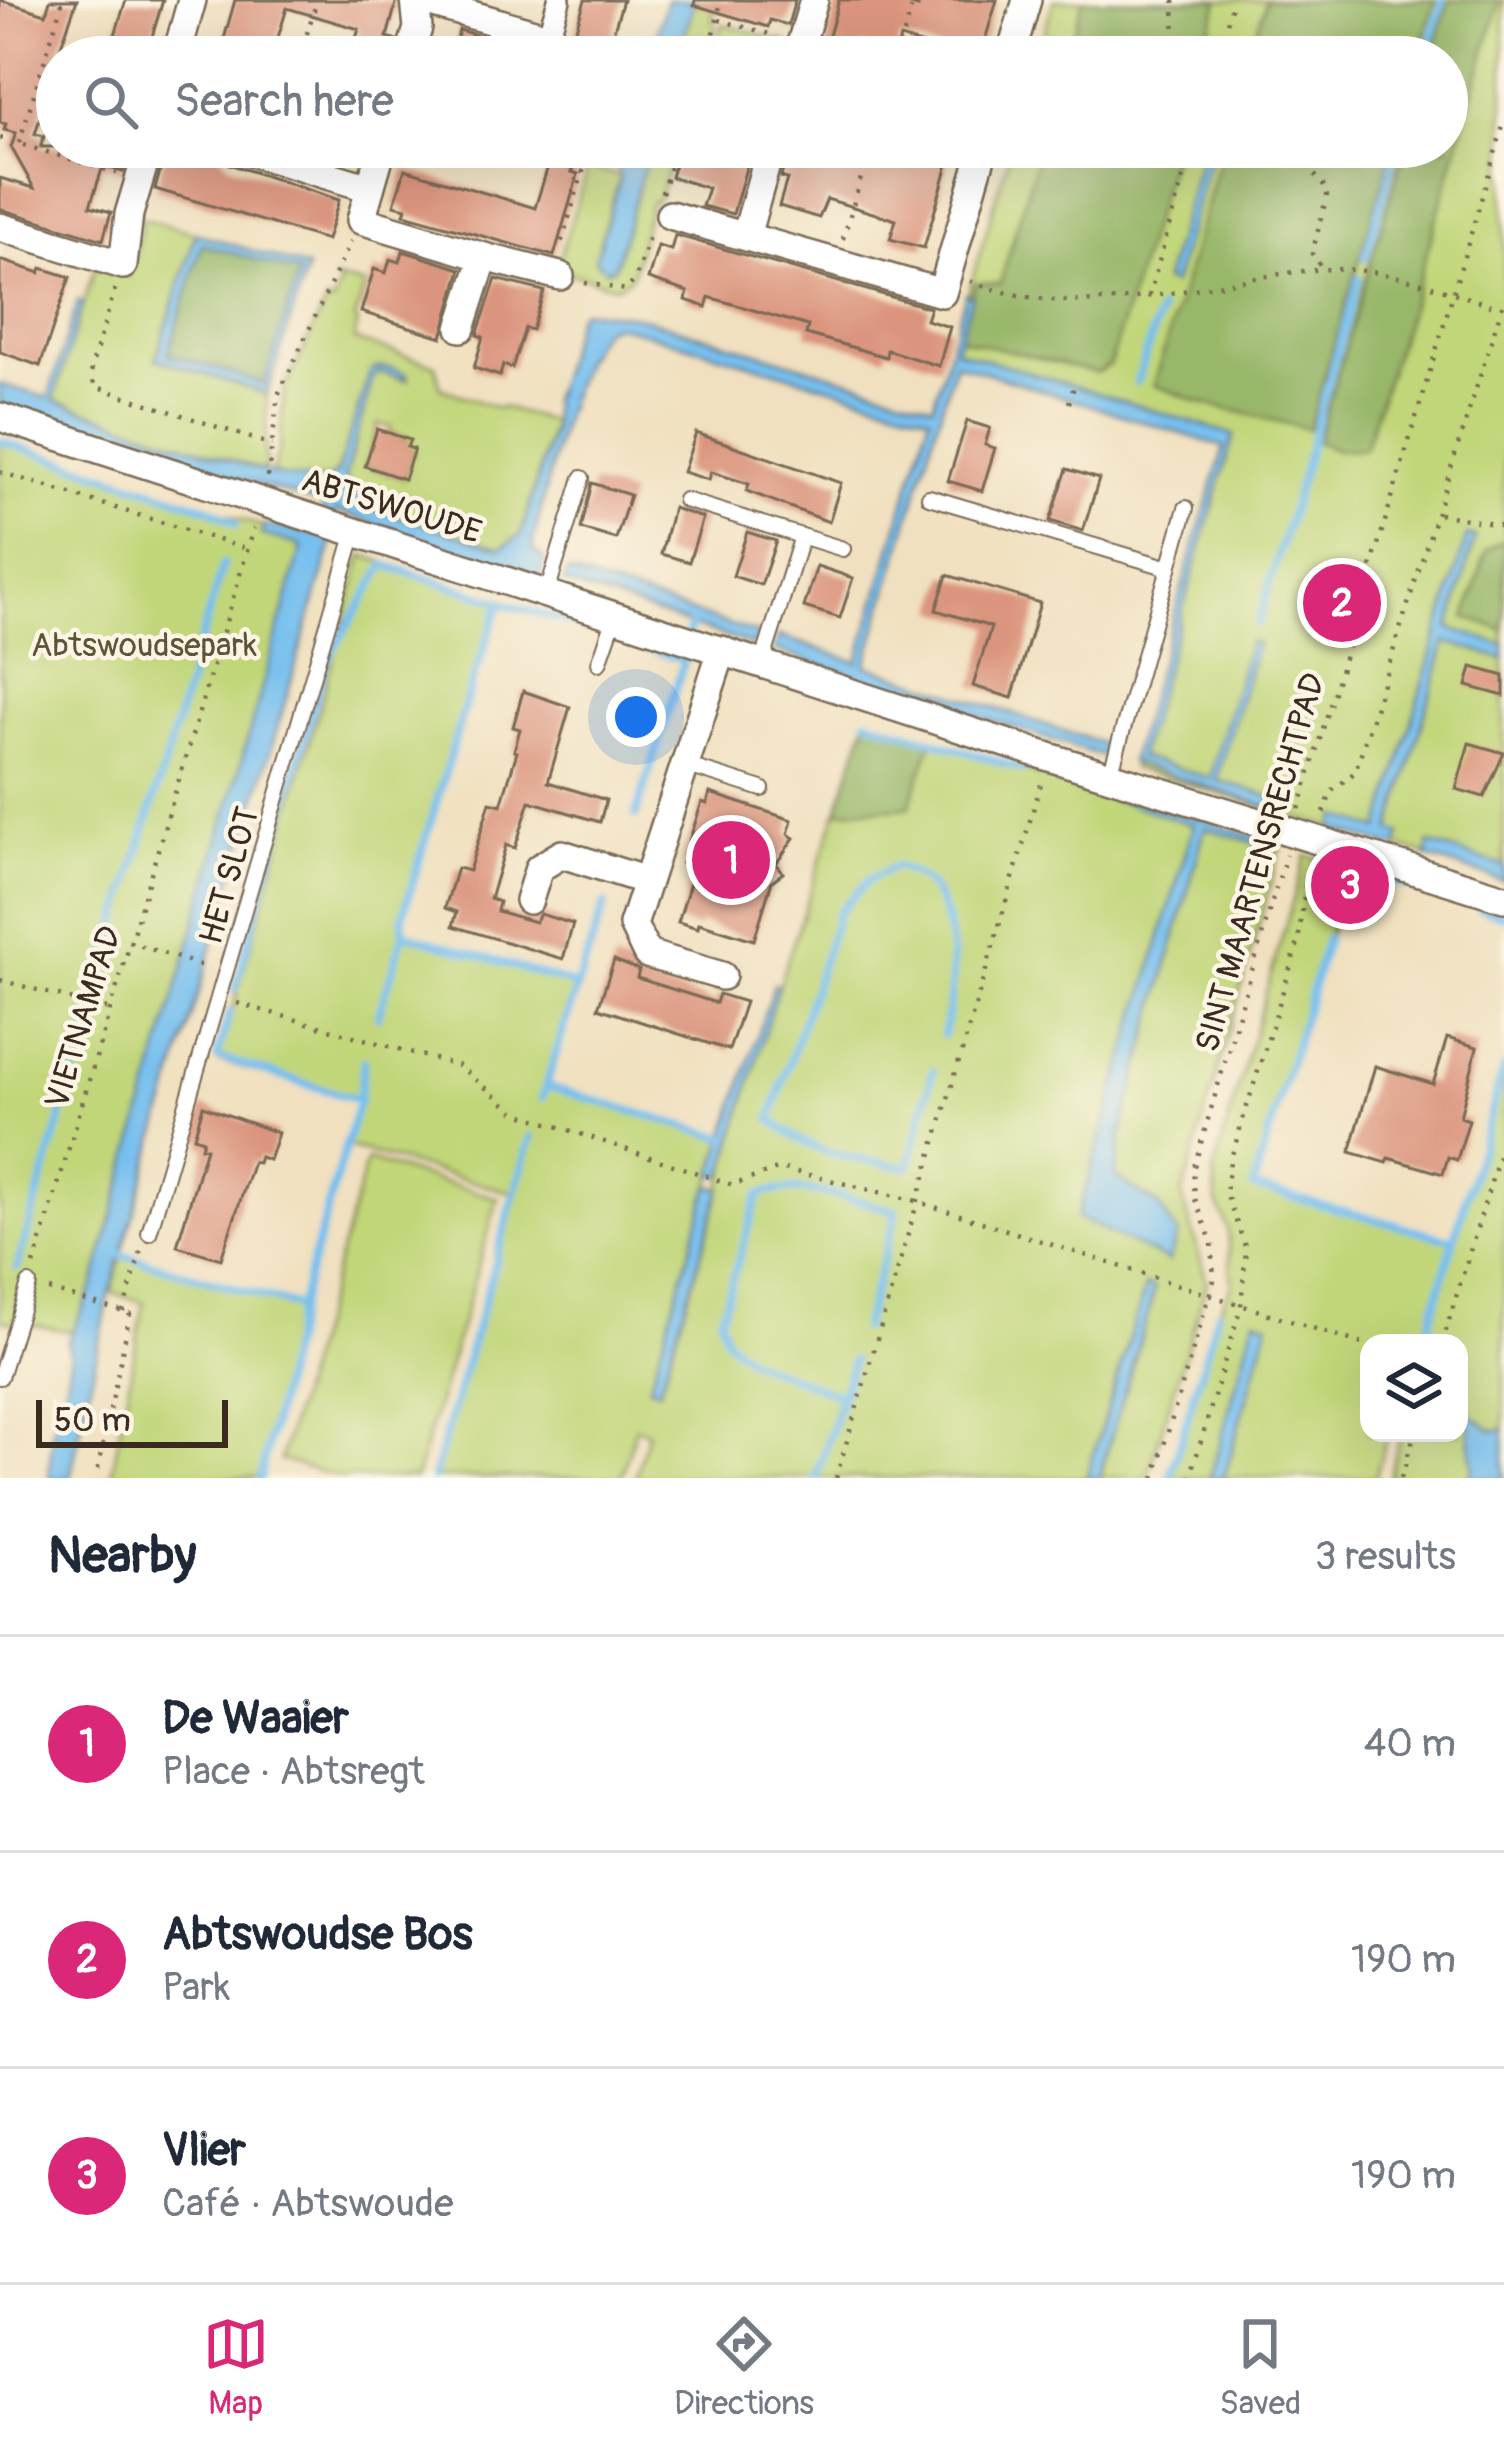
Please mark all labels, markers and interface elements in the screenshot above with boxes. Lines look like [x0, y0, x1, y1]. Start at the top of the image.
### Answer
search box [36, 36, 1468, 168]
icon: search [78, 69, 144, 135]
text: Search here [174, 74, 394, 130]
street label: ABTSWOUDE [297, 460, 486, 553]
pin: 2 [1303, 558, 1381, 648]
park label: Abtswoudsepark [31, 625, 257, 666]
street label: SINT MAARTENSRECHTPAD [1187, 668, 1334, 1057]
your location [606, 687, 666, 747]
street label: HET SLOT [190, 802, 269, 949]
pin: 1 [692, 815, 770, 905]
pin: 3 [1311, 840, 1389, 930]
street label: VIETNAMPAD [36, 921, 131, 1114]
map controls [1360, 1334, 1468, 1442]
button: layers [1360, 1334, 1468, 1442]
scale bar [36, 1394, 228, 1447]
text: 50 m [54, 1400, 131, 1441]
text: Nearby [48, 1524, 196, 1588]
text: 3 results [1315, 1532, 1456, 1581]
text: De Waaier [162, 1691, 349, 1747]
text: 1 [79, 1719, 95, 1768]
text: 40 m [1364, 1719, 1456, 1768]
text: Place · Abtsregt [162, 1747, 425, 1796]
text: Abtswoudse Bos [162, 1907, 473, 1963]
text: 2 [76, 1935, 98, 1984]
text: 190 m [1351, 1935, 1456, 1984]
text: Park [162, 1963, 230, 2012]
text: Vlier [162, 2123, 246, 2179]
text: 3 [76, 2151, 98, 2200]
text: 190 m [1351, 2151, 1456, 2200]
text: Café · Abtswoude [162, 2179, 454, 2228]
tab: Map [203, 2311, 269, 2424]
tab: Directions [674, 2311, 814, 2424]
tab: Saved [1219, 2311, 1301, 2424]

